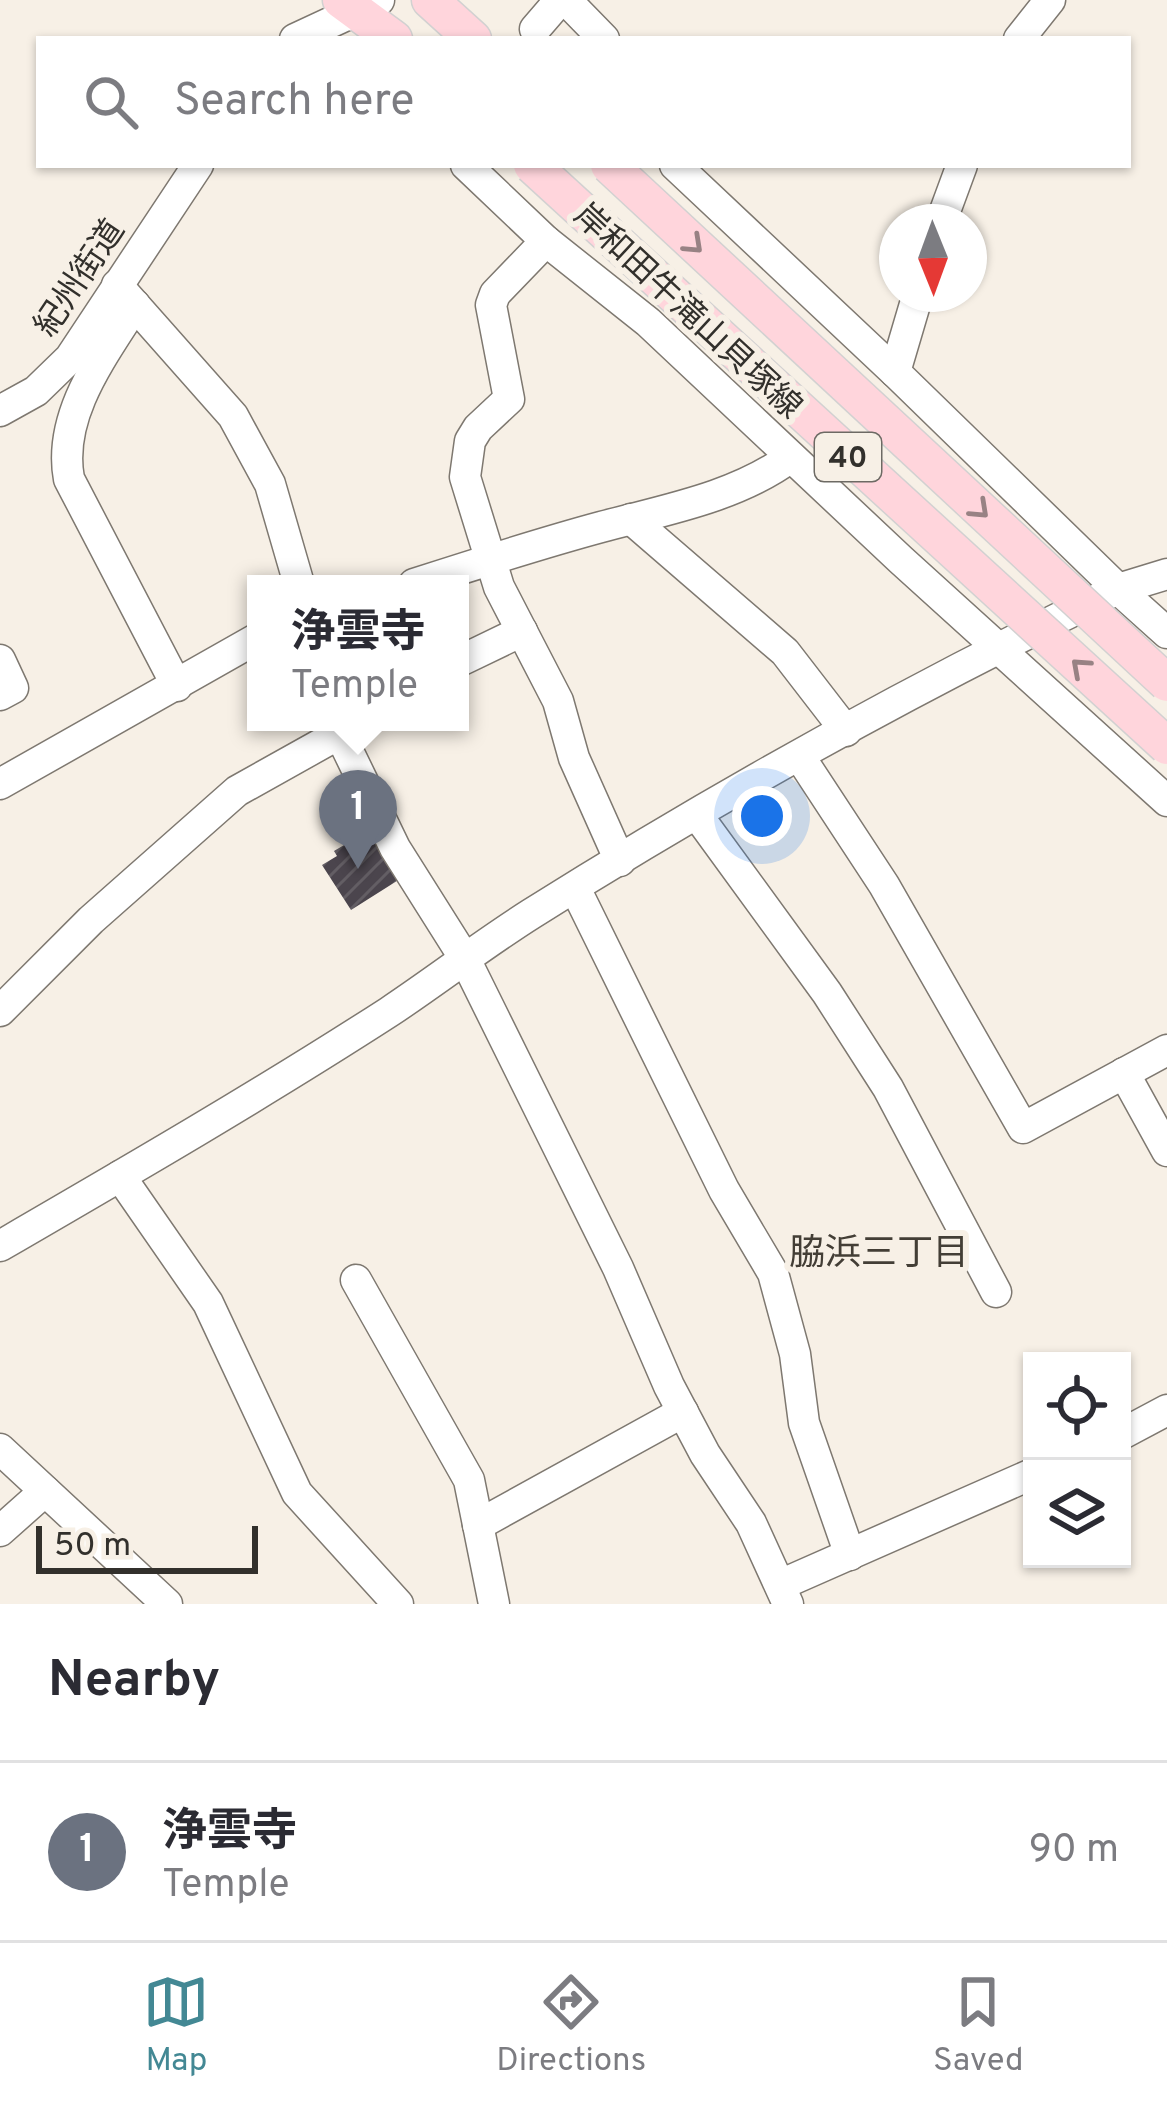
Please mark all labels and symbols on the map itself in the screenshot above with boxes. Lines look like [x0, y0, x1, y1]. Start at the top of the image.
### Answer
street label: 岸和田牛滝山貝塚線 [563, 196, 809, 430]
north arrow [879, 204, 987, 312]
street label: 紀州街道 [27, 213, 136, 346]
one-way arrow [681, 230, 702, 252]
road number: 40 [815, 433, 881, 481]
one-way arrow [966, 496, 988, 518]
one-way arrow [1073, 660, 1094, 681]
pin: 1 [319, 770, 397, 869]
your location [732, 786, 792, 846]
district label: 脇浜三丁目 [789, 1232, 969, 1278]
scale bar [36, 1520, 258, 1573]

